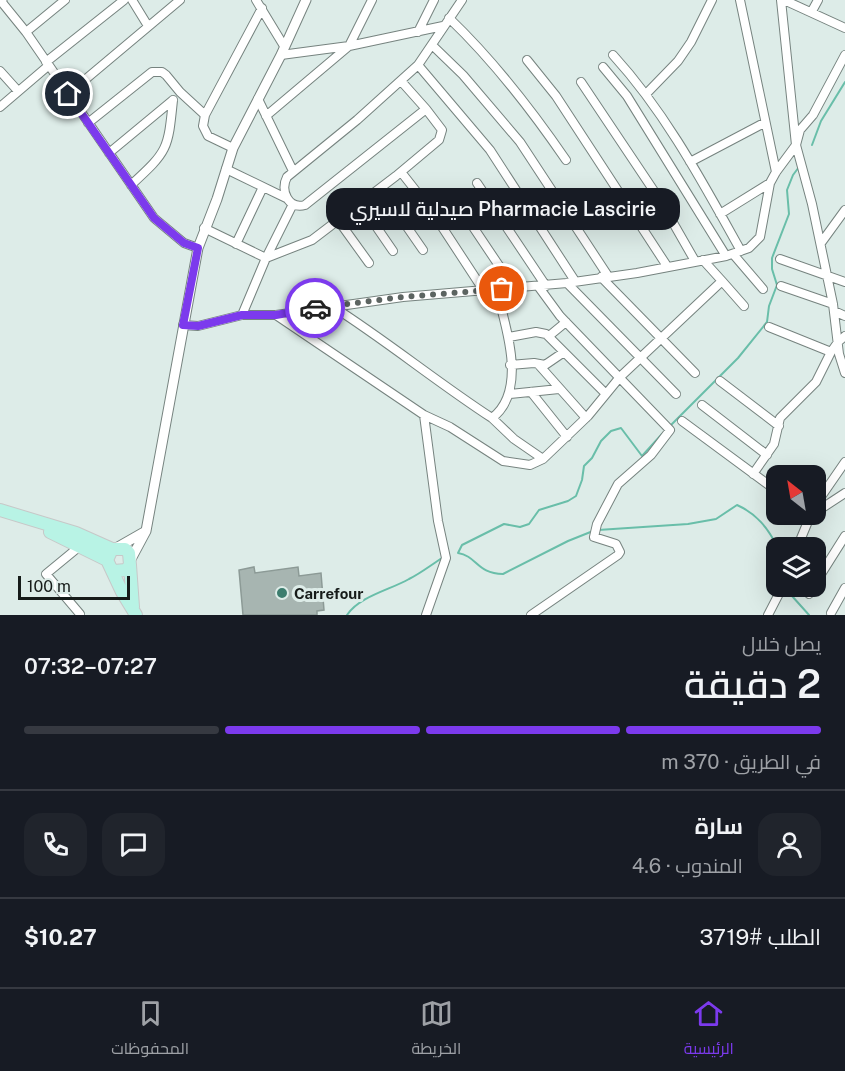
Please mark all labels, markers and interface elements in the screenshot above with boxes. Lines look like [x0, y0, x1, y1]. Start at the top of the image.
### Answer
pin [42, 68, 93, 119]
icon: home [51, 77, 84, 110]
callout: Pharmacie Lascirie صيدلية لاسيري [325, 187, 679, 229]
text: Pharmacie Lascirie صيدلية لاسيري [350, 197, 656, 221]
pin [476, 263, 527, 314]
icon: bag [485, 272, 518, 305]
courier [285, 278, 345, 338]
icon: car [299, 292, 332, 325]
north arrow [766, 465, 826, 525]
map controls [766, 465, 826, 597]
button: layers [766, 537, 826, 597]
scale bar [18, 573, 130, 600]
text: 100 m [27, 577, 71, 596]
place label: Carrefour [294, 585, 363, 602]
marker: Carrefour [275, 586, 289, 600]
text: يصل خلال [742, 632, 821, 656]
text: 07:27–07:32 [24, 653, 157, 679]
text: 2 دقيقة [684, 661, 821, 707]
text: في الطريق · 370 m [661, 750, 821, 774]
button: phone [24, 813, 87, 876]
button: chat [102, 813, 165, 876]
text: سارة [695, 813, 743, 839]
button: person [758, 813, 821, 876]
text: المندوب · 4.6 [632, 854, 743, 878]
text: $10.27 [24, 924, 97, 950]
text: الطلب #3719 [699, 924, 821, 950]
tab: المحفوظات [111, 997, 189, 1063]
tab: الخريطة [411, 997, 461, 1063]
tab: الرئيسية [684, 997, 734, 1063]

